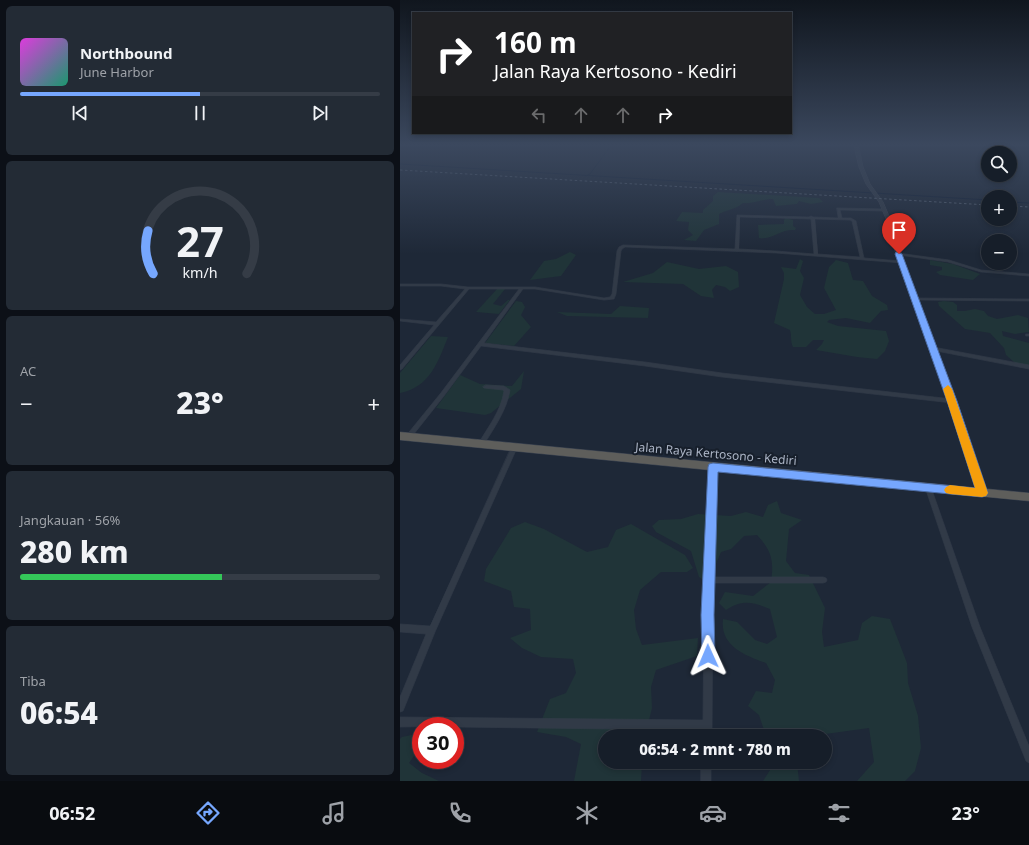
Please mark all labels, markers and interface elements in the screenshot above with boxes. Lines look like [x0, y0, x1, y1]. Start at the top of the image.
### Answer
text: 160 m [494, 23, 577, 61]
icon: right [428, 28, 480, 80]
text: Northbound [80, 43, 172, 63]
text: Jalan Raya Kertosono - Kediri [494, 59, 737, 83]
text: June Harbor [80, 63, 154, 81]
icon: previous [69, 102, 91, 124]
icon: pause [189, 102, 211, 124]
icon: next [309, 102, 331, 124]
icon: left [528, 104, 550, 126]
icon: ahead [570, 104, 592, 126]
icon: ahead [612, 104, 634, 126]
icon: right [654, 104, 676, 126]
map controls [981, 146, 1017, 270]
button: search [981, 146, 1017, 182]
button: + [981, 190, 1017, 226]
text: 27 [176, 212, 224, 268]
pin [882, 213, 916, 254]
icon: arrive [888, 219, 910, 241]
button: − [981, 234, 1017, 270]
text: km/h [182, 262, 218, 281]
text: AC [20, 362, 36, 380]
text: 23° [176, 382, 224, 423]
text: − [20, 388, 33, 418]
text: + [367, 388, 380, 418]
street label: Jalan Raya Kertosono - Kediri [634, 438, 797, 469]
text: Jangkauan · 56% [20, 511, 120, 529]
text: 280 km [20, 531, 129, 572]
position arrow [687, 635, 729, 677]
text: Tiba [20, 672, 46, 690]
text: 06:54 [20, 692, 98, 733]
speed limit sign: 30 [412, 717, 464, 769]
text: 06:54 · 2 mnt · 780 m [639, 739, 791, 759]
icon: directions [194, 799, 222, 827]
icon: music [320, 799, 348, 827]
icon: phone [446, 799, 474, 827]
icon: climate [573, 799, 601, 827]
icon: car [699, 799, 727, 827]
icon: filters [825, 799, 853, 827]
text: 06:52 [49, 801, 95, 825]
text: 23° [952, 801, 980, 825]

